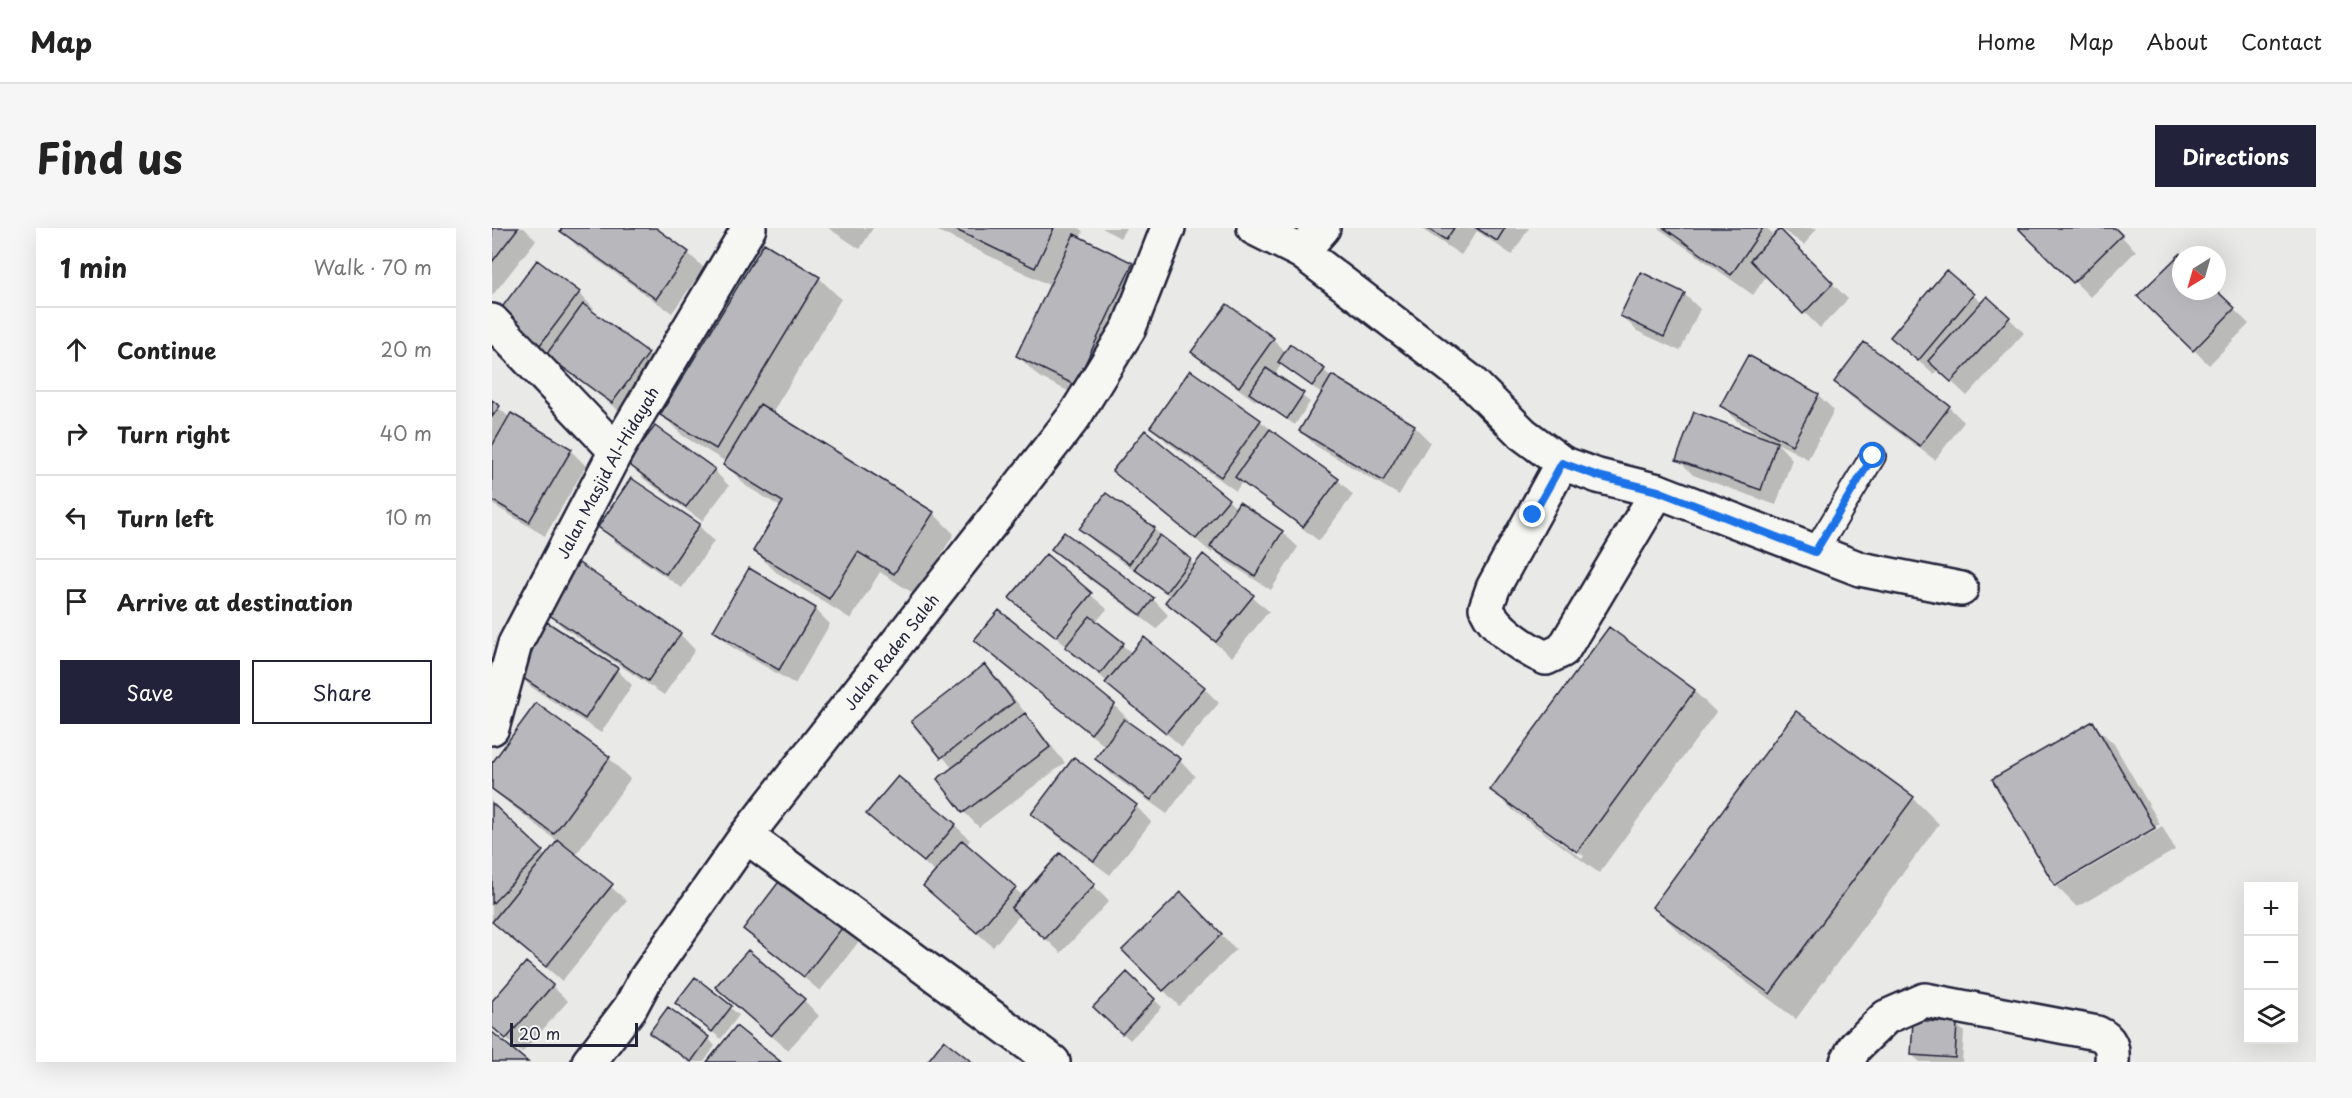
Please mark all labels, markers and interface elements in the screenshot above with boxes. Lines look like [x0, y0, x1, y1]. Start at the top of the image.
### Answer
text: Map [30, 20, 92, 63]
text: Home [1977, 25, 2036, 57]
text: Map [2069, 25, 2114, 57]
text: About [2147, 25, 2208, 57]
text: Contact [2241, 25, 2322, 57]
text: Find us [36, 125, 183, 188]
button: Directions [2155, 125, 2316, 187]
north arrow [2172, 246, 2226, 300]
text: 1 min [60, 248, 127, 287]
text: Walk · 70 m [314, 252, 432, 282]
icon: ahead [60, 333, 93, 366]
text: Continue [117, 333, 216, 366]
text: 20 m [380, 334, 432, 364]
street label: Jalan Masjid Al-Hidayah [550, 381, 664, 563]
icon: right [60, 417, 93, 450]
text: Turn right [117, 417, 230, 450]
text: 40 m [380, 418, 432, 448]
route start [1859, 442, 1885, 468]
icon: left [60, 501, 93, 534]
text: Turn left [117, 501, 214, 534]
route end [1519, 501, 1545, 527]
text: 10 m [385, 502, 432, 532]
icon: arrive [60, 585, 93, 618]
text: Arrive at destination [117, 585, 353, 618]
street label: Jalan Raden Saleh [837, 588, 944, 715]
button: Save [60, 660, 240, 724]
button: Share [252, 660, 432, 724]
map controls [2244, 882, 2298, 1044]
button: + [2244, 882, 2298, 936]
button: − [2244, 936, 2298, 990]
button: layers [2244, 990, 2298, 1044]
scale bar [510, 1020, 638, 1048]
text: 20 m [519, 1021, 560, 1045]

